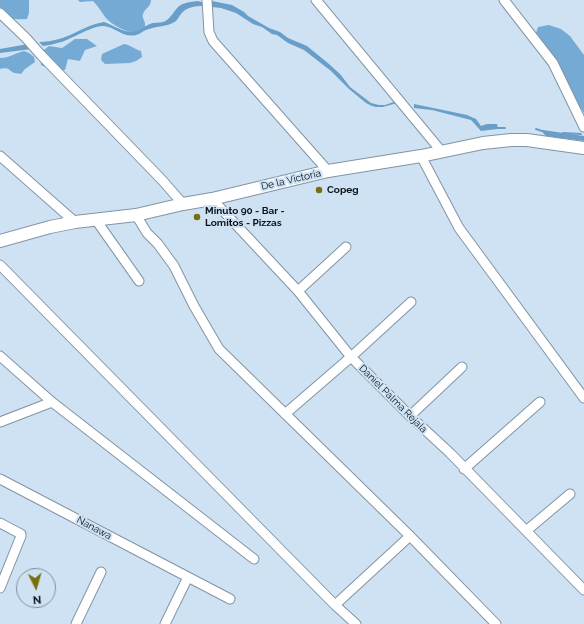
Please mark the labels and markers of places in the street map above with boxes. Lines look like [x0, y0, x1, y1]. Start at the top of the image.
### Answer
place label: Copeg [327, 184, 359, 196]
marker: Copeg [314, 185, 324, 195]
place label: Minuto 90 - Bar - Lomitos - Pizzas [205, 205, 285, 228]
marker: Minuto 90 - Bar - Lomitos - Pizzas [192, 212, 202, 222]

